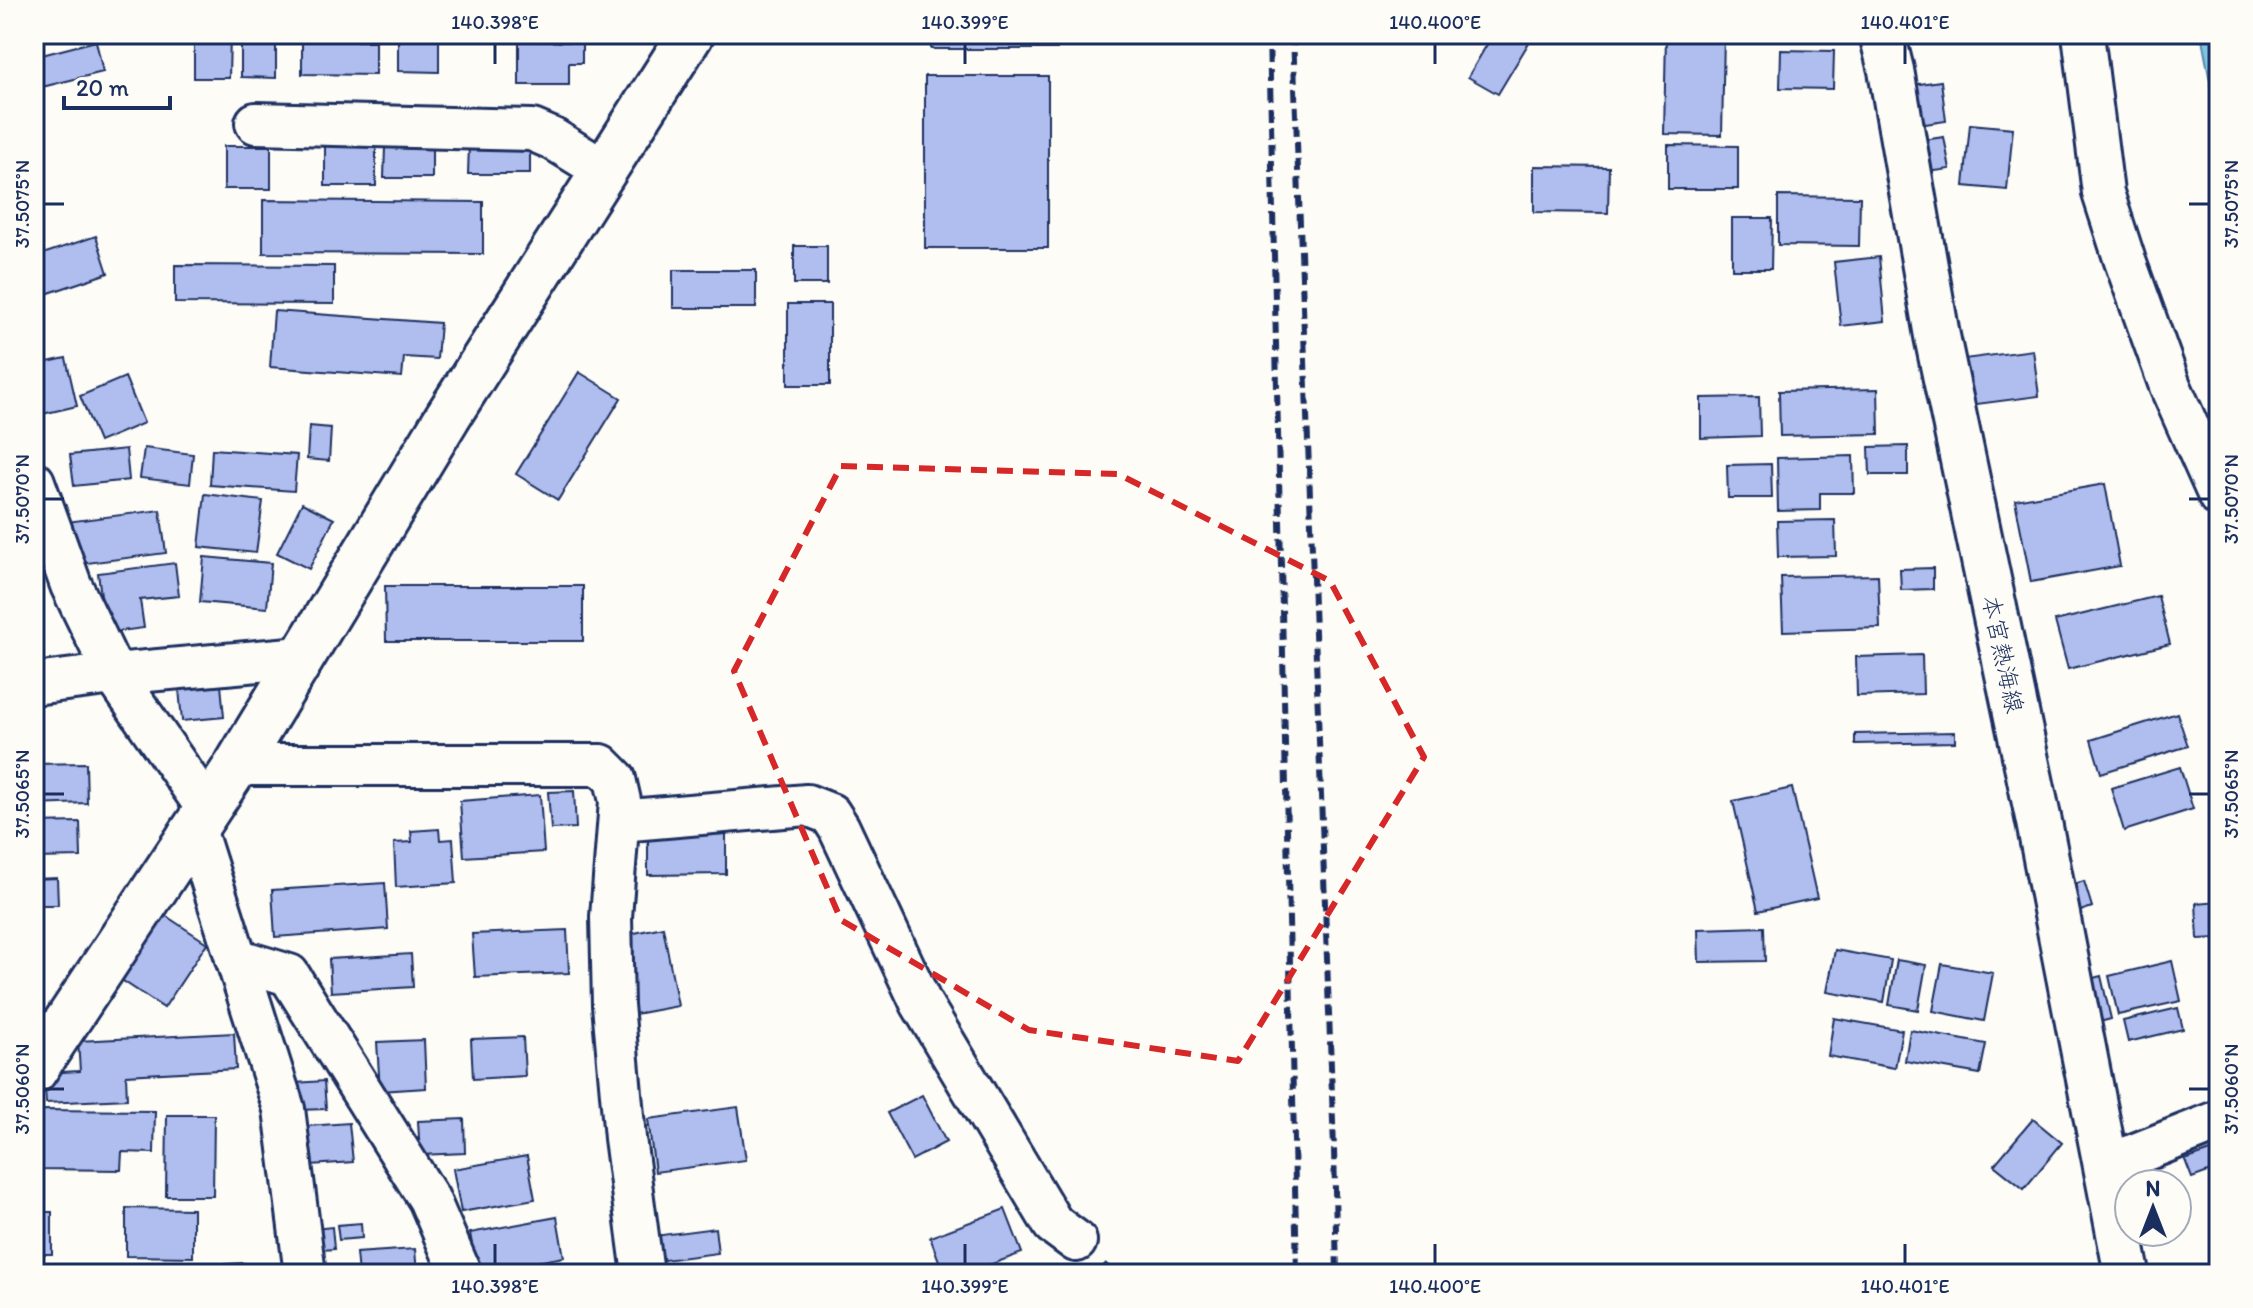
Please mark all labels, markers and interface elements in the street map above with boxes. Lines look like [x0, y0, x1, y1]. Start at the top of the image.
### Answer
text: 140.398°E [451, 10, 539, 34]
text: 140.399°E [921, 10, 1009, 34]
text: 140.400°E [1389, 10, 1481, 34]
text: 140.401°E [1860, 10, 1950, 34]
scale bar [64, 60, 170, 110]
text: 20 m [76, 73, 129, 102]
text: 37.5075°N [10, 160, 34, 248]
text: 37.5075°N [2219, 160, 2243, 248]
text: 37.5070°N [10, 454, 34, 544]
text: 37.5070°N [2219, 454, 2243, 544]
street label: 本宮熱海線 [1976, 592, 2030, 716]
text: 37.5065°N [10, 749, 34, 839]
text: 37.5065°N [2219, 749, 2243, 839]
text: 37.5060°N [10, 1044, 34, 1134]
text: 37.5060°N [2219, 1044, 2243, 1134]
north arrow [2113, 1168, 2193, 1248]
text: N [2146, 1175, 2160, 1202]
text: 140.398°E [451, 1274, 539, 1298]
text: 140.399°E [921, 1274, 1009, 1298]
text: 140.400°E [1389, 1274, 1481, 1298]
text: 140.401°E [1860, 1274, 1950, 1298]

